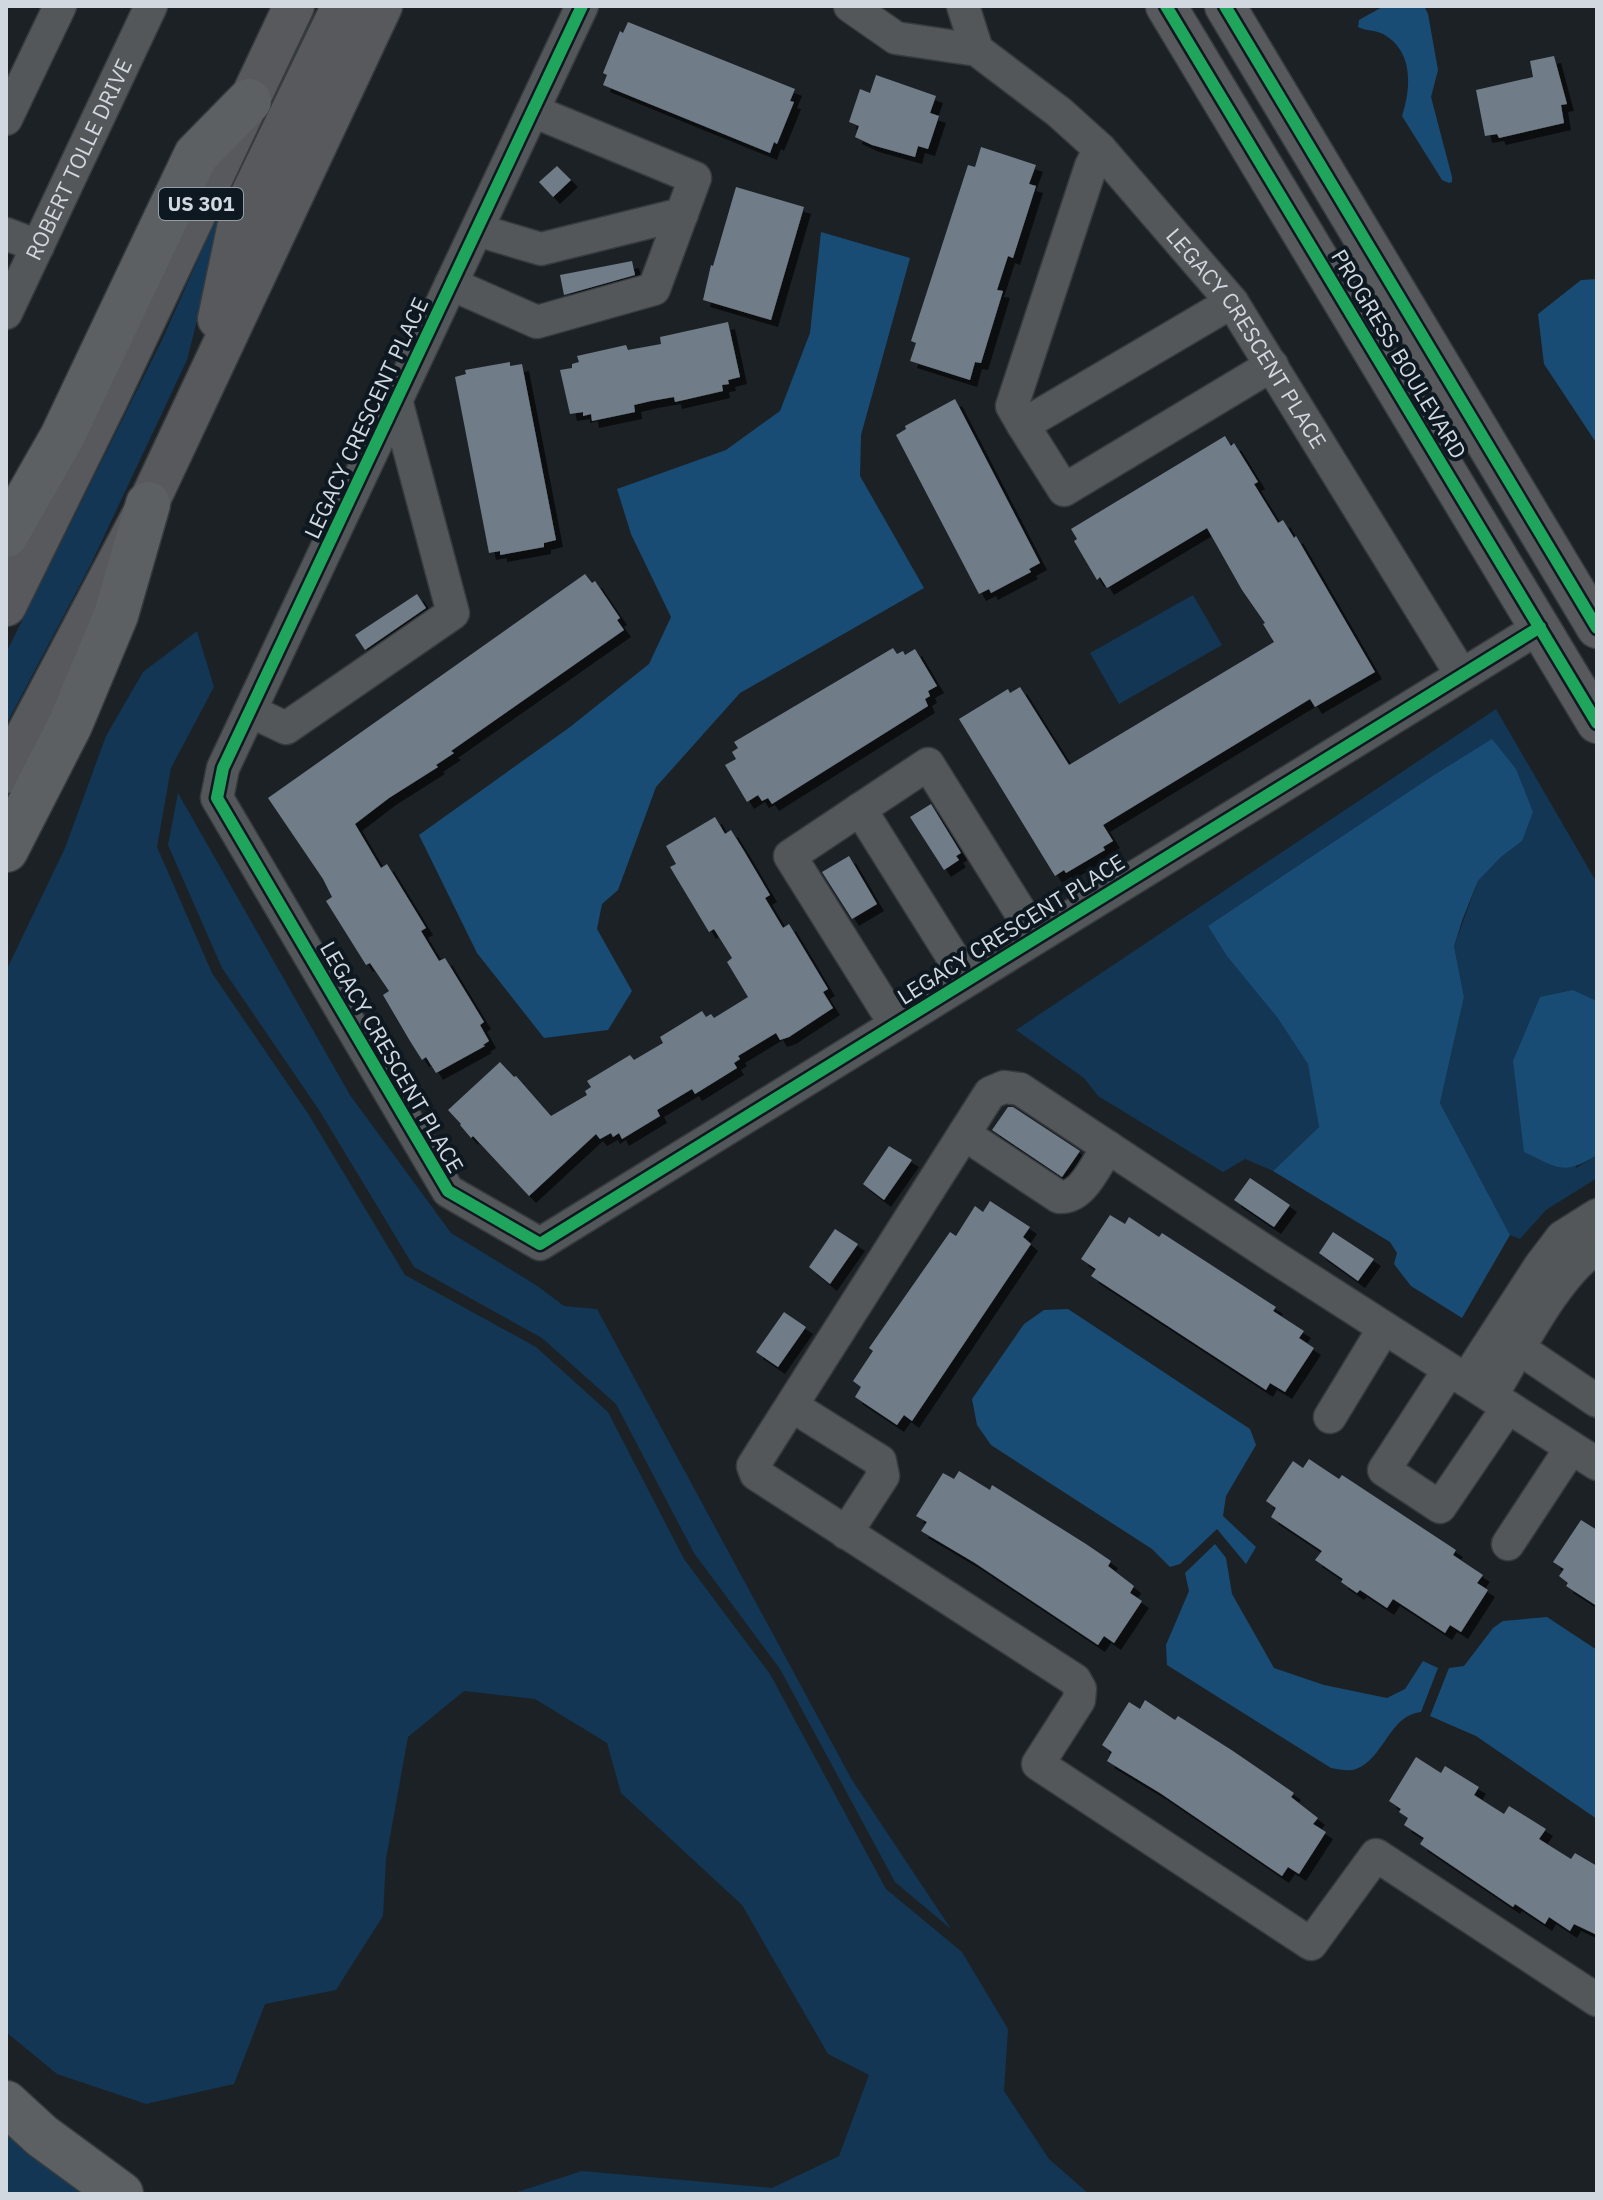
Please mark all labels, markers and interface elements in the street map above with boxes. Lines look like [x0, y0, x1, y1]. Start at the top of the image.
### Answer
street label: ROBERT TOLLE DRIVE [18, 54, 138, 265]
road number: US 301 [159, 188, 243, 220]
street label: LEGACY CRESCENT PLACE [1160, 221, 1334, 454]
street label: PROGRESS BOULEVARD [1325, 244, 1474, 464]
street label: LEGACY CRESCENT PLACE [297, 293, 434, 543]
street label: LEGACY CRESCENT PLACE [892, 847, 1130, 1011]
street label: LEGACY CRESCENT PLACE [314, 936, 471, 1178]

